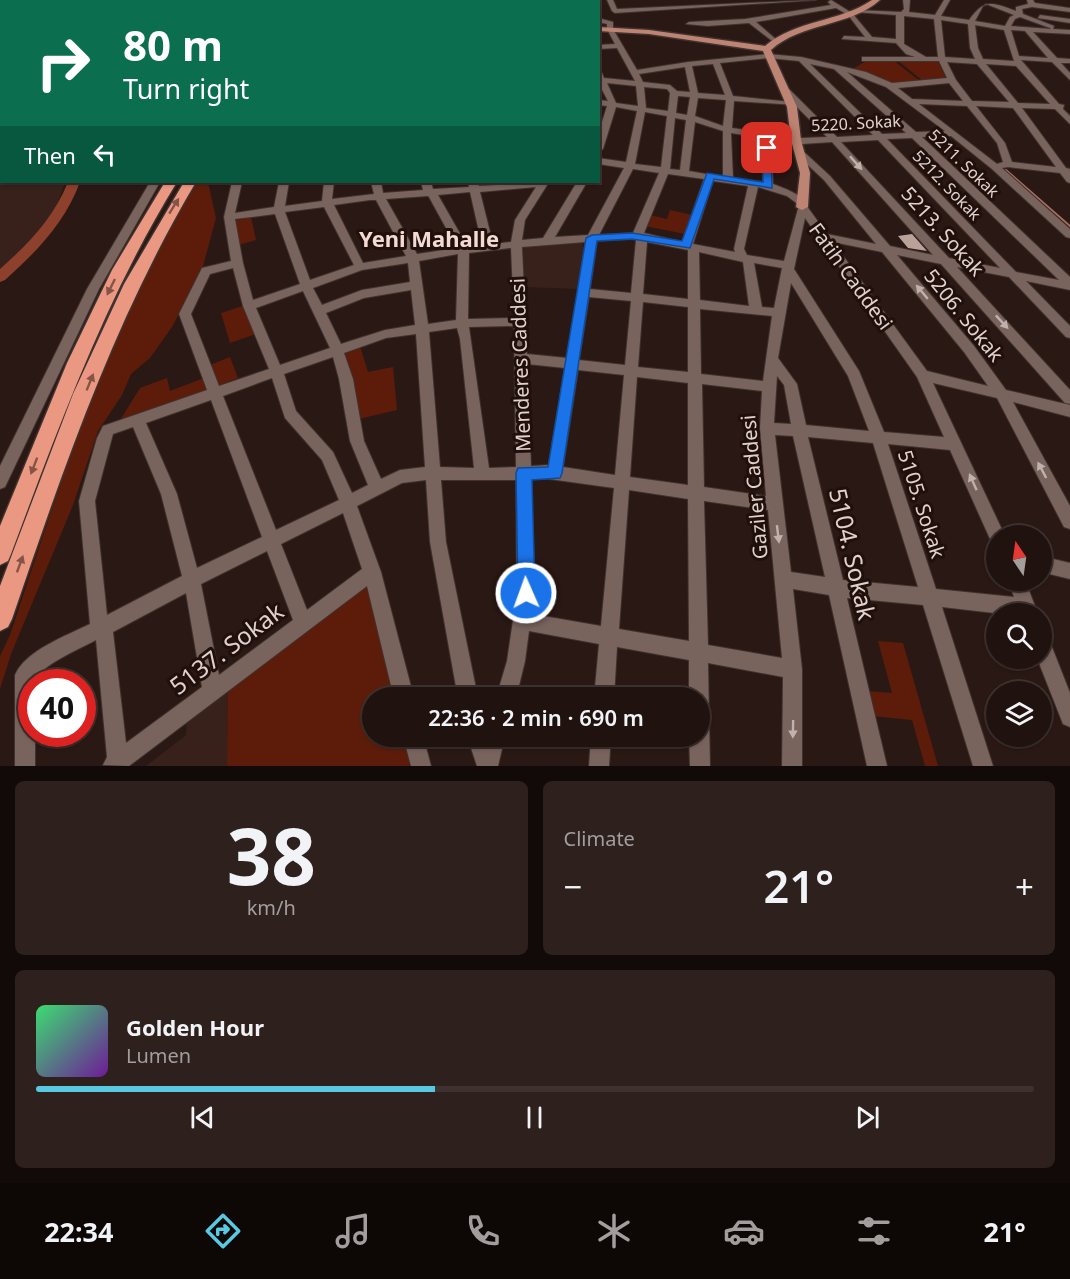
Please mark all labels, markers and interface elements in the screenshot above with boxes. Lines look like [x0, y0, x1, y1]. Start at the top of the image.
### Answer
text: 80 m [123, 16, 223, 73]
icon: right [24, 24, 102, 102]
text: Turn right [123, 70, 249, 107]
street label: 5220. Sokak [811, 110, 902, 136]
pin [741, 122, 792, 173]
street label: 5211. Sokak [924, 124, 1004, 202]
icon: arrive [750, 131, 783, 164]
icon: left [88, 138, 121, 171]
text: Then [24, 140, 76, 170]
street label: 5212. Sokak [908, 145, 986, 225]
one-way arrow [849, 155, 862, 170]
street label: 5213. Sokak [896, 180, 991, 282]
one-way arrow [168, 198, 179, 214]
street label: Fatih Caddesi [803, 217, 899, 335]
district label: Yeni Mahalle [359, 223, 499, 253]
street label: 5206. Sokak [918, 263, 1010, 367]
street label: Menderes Caddesi [503, 278, 537, 452]
one-way arrow [106, 279, 116, 296]
one-way arrow [915, 284, 928, 300]
one-way arrow [995, 314, 1008, 329]
one-way arrow [85, 372, 95, 390]
street label: Gaziler Caddesi [734, 414, 774, 560]
street label: 5105. Sokak [892, 447, 952, 562]
one-way arrow [29, 457, 38, 475]
one-way arrow [1037, 461, 1047, 478]
one-way arrow [968, 474, 977, 491]
street label: 5104. Sokak [822, 485, 884, 623]
one-way arrow [773, 525, 783, 544]
north arrow [986, 525, 1052, 591]
map controls [986, 525, 1052, 747]
one-way arrow [15, 554, 25, 572]
position arrow [494, 561, 558, 625]
street label: 5137. Sokak [162, 594, 290, 702]
button: search [986, 603, 1052, 669]
speed limit sign: 40 [18, 669, 96, 747]
button: layers [986, 681, 1052, 747]
text: 22:36 · 2 min · 690 m [428, 702, 644, 732]
one-way arrow [789, 719, 798, 738]
text: 38 [227, 802, 316, 908]
text: Climate [564, 825, 635, 852]
text: 21° [763, 855, 834, 916]
text: − [564, 864, 582, 909]
text: + [1015, 864, 1034, 909]
text: km/h [247, 894, 296, 921]
text: Golden Hour [126, 1012, 264, 1042]
text: Lumen [126, 1042, 191, 1069]
icon: previous [186, 1101, 219, 1134]
icon: pause [518, 1101, 551, 1134]
icon: next [851, 1101, 884, 1134]
icon: directions [202, 1210, 244, 1252]
icon: music [332, 1210, 374, 1252]
icon: phone [462, 1210, 504, 1252]
icon: climate [593, 1210, 635, 1252]
icon: car [723, 1210, 765, 1252]
icon: filters [853, 1210, 895, 1252]
text: 22:34 [44, 1213, 114, 1250]
text: 21° [983, 1213, 1026, 1250]

